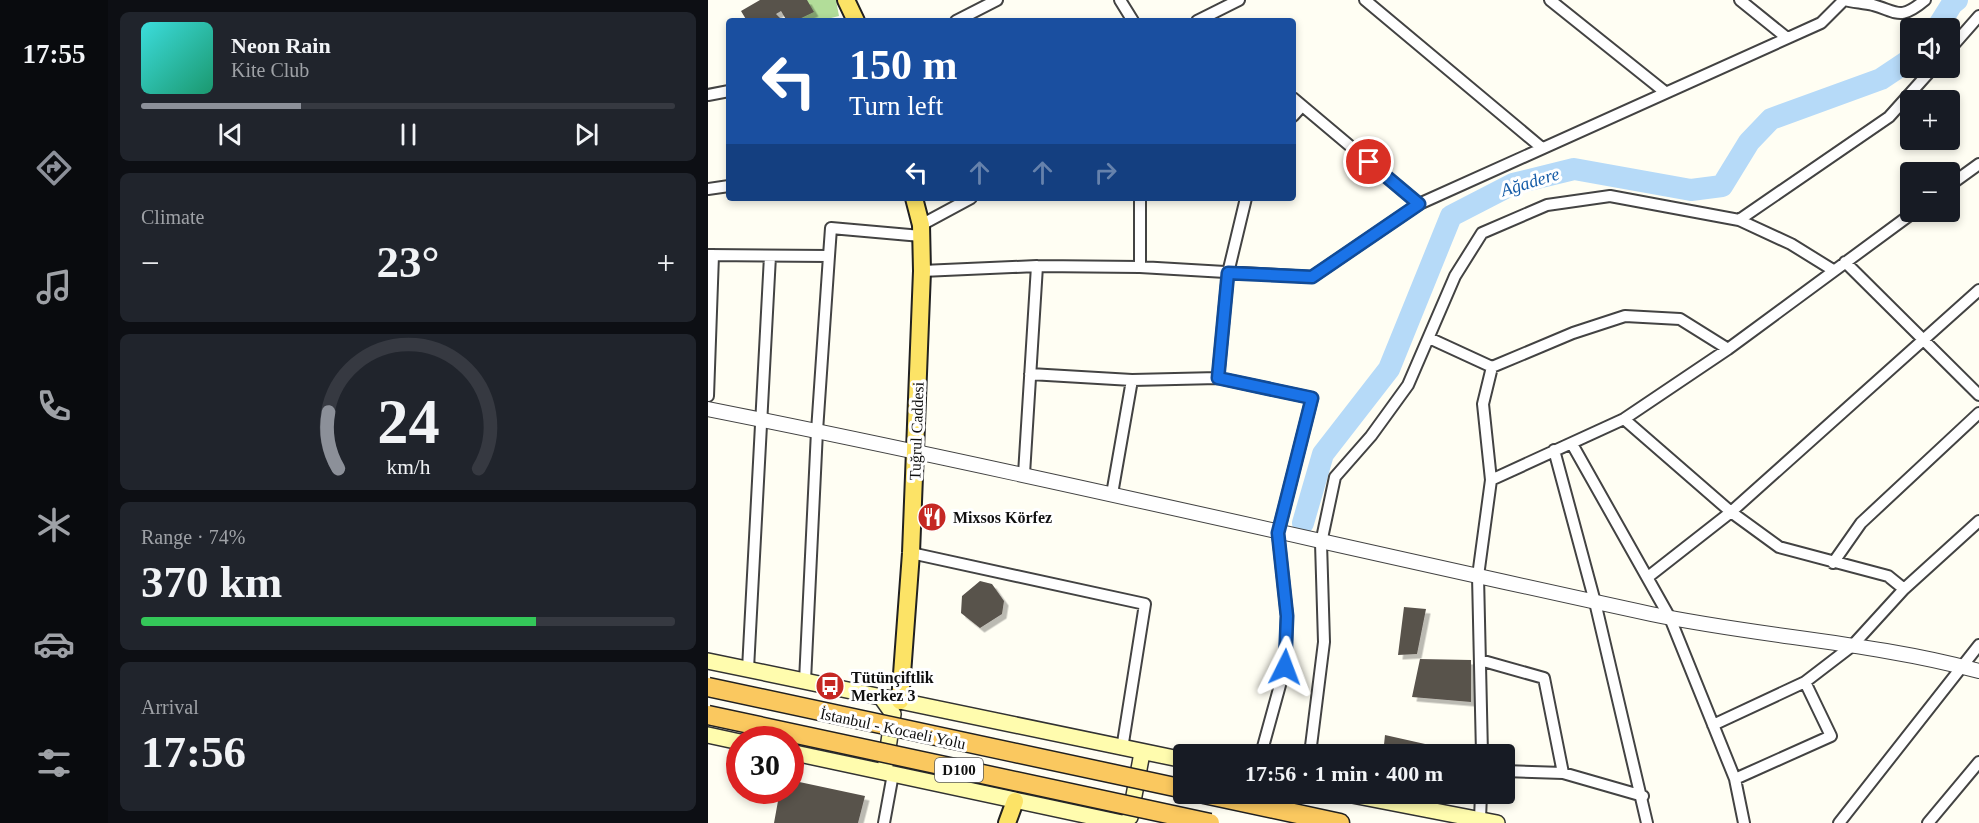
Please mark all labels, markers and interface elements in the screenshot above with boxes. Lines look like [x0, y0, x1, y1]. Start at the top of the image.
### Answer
map controls [1900, 18, 1960, 222]
button: sound [1900, 18, 1960, 78]
text: Neon Rain [231, 33, 331, 58]
text: 17:55 [23, 39, 86, 69]
icon: left [750, 42, 828, 120]
text: 150 m [849, 42, 958, 88]
text: Kite Club [231, 59, 309, 81]
button: + [1900, 90, 1960, 150]
text: Turn left [849, 91, 943, 121]
icon: previous [214, 118, 247, 151]
icon: pause [392, 118, 425, 151]
icon: next [570, 118, 603, 151]
pin [1343, 136, 1394, 187]
icon: arrive [1352, 145, 1385, 178]
icon: directions [33, 147, 75, 189]
icon: left [900, 156, 933, 189]
icon: ahead [963, 156, 996, 189]
icon: ahead [1026, 156, 1059, 189]
icon: right [1089, 156, 1122, 189]
button: − [1900, 162, 1960, 222]
water label: Ağadere [1497, 164, 1562, 201]
text: Climate [141, 206, 204, 228]
text: 23° [377, 237, 440, 287]
text: − [141, 245, 160, 281]
text: + [656, 245, 675, 281]
icon: music [33, 266, 75, 308]
street label: Tuğrul Caddesi [906, 381, 928, 481]
icon: phone [33, 385, 75, 427]
text: 24 [377, 387, 439, 456]
text: km/h [386, 455, 430, 479]
restaurant icon: Mixsos Körfez [916, 501, 948, 533]
icon: climate [33, 504, 75, 546]
place label: Mixsos Körfez [953, 509, 1052, 526]
text: Range · 74% [141, 526, 245, 548]
text: 370 km [141, 557, 282, 607]
icon: car [33, 623, 75, 665]
position arrow [1253, 635, 1317, 699]
place label: Tütünçiftlik Merkez 3 [851, 669, 934, 704]
bus stop icon: Tütünçiftlik Merkez 3 [814, 670, 846, 702]
text: Arrival [141, 696, 199, 718]
street label: İstanbul - Kocaeli Yolu [819, 705, 967, 752]
speed limit sign: 30 [726, 726, 804, 804]
text: 17:56 [141, 727, 246, 777]
icon: filters [33, 742, 75, 784]
road number: D100 [935, 758, 983, 782]
text: 17:56 · 1 min · 400 m [1245, 761, 1443, 786]

